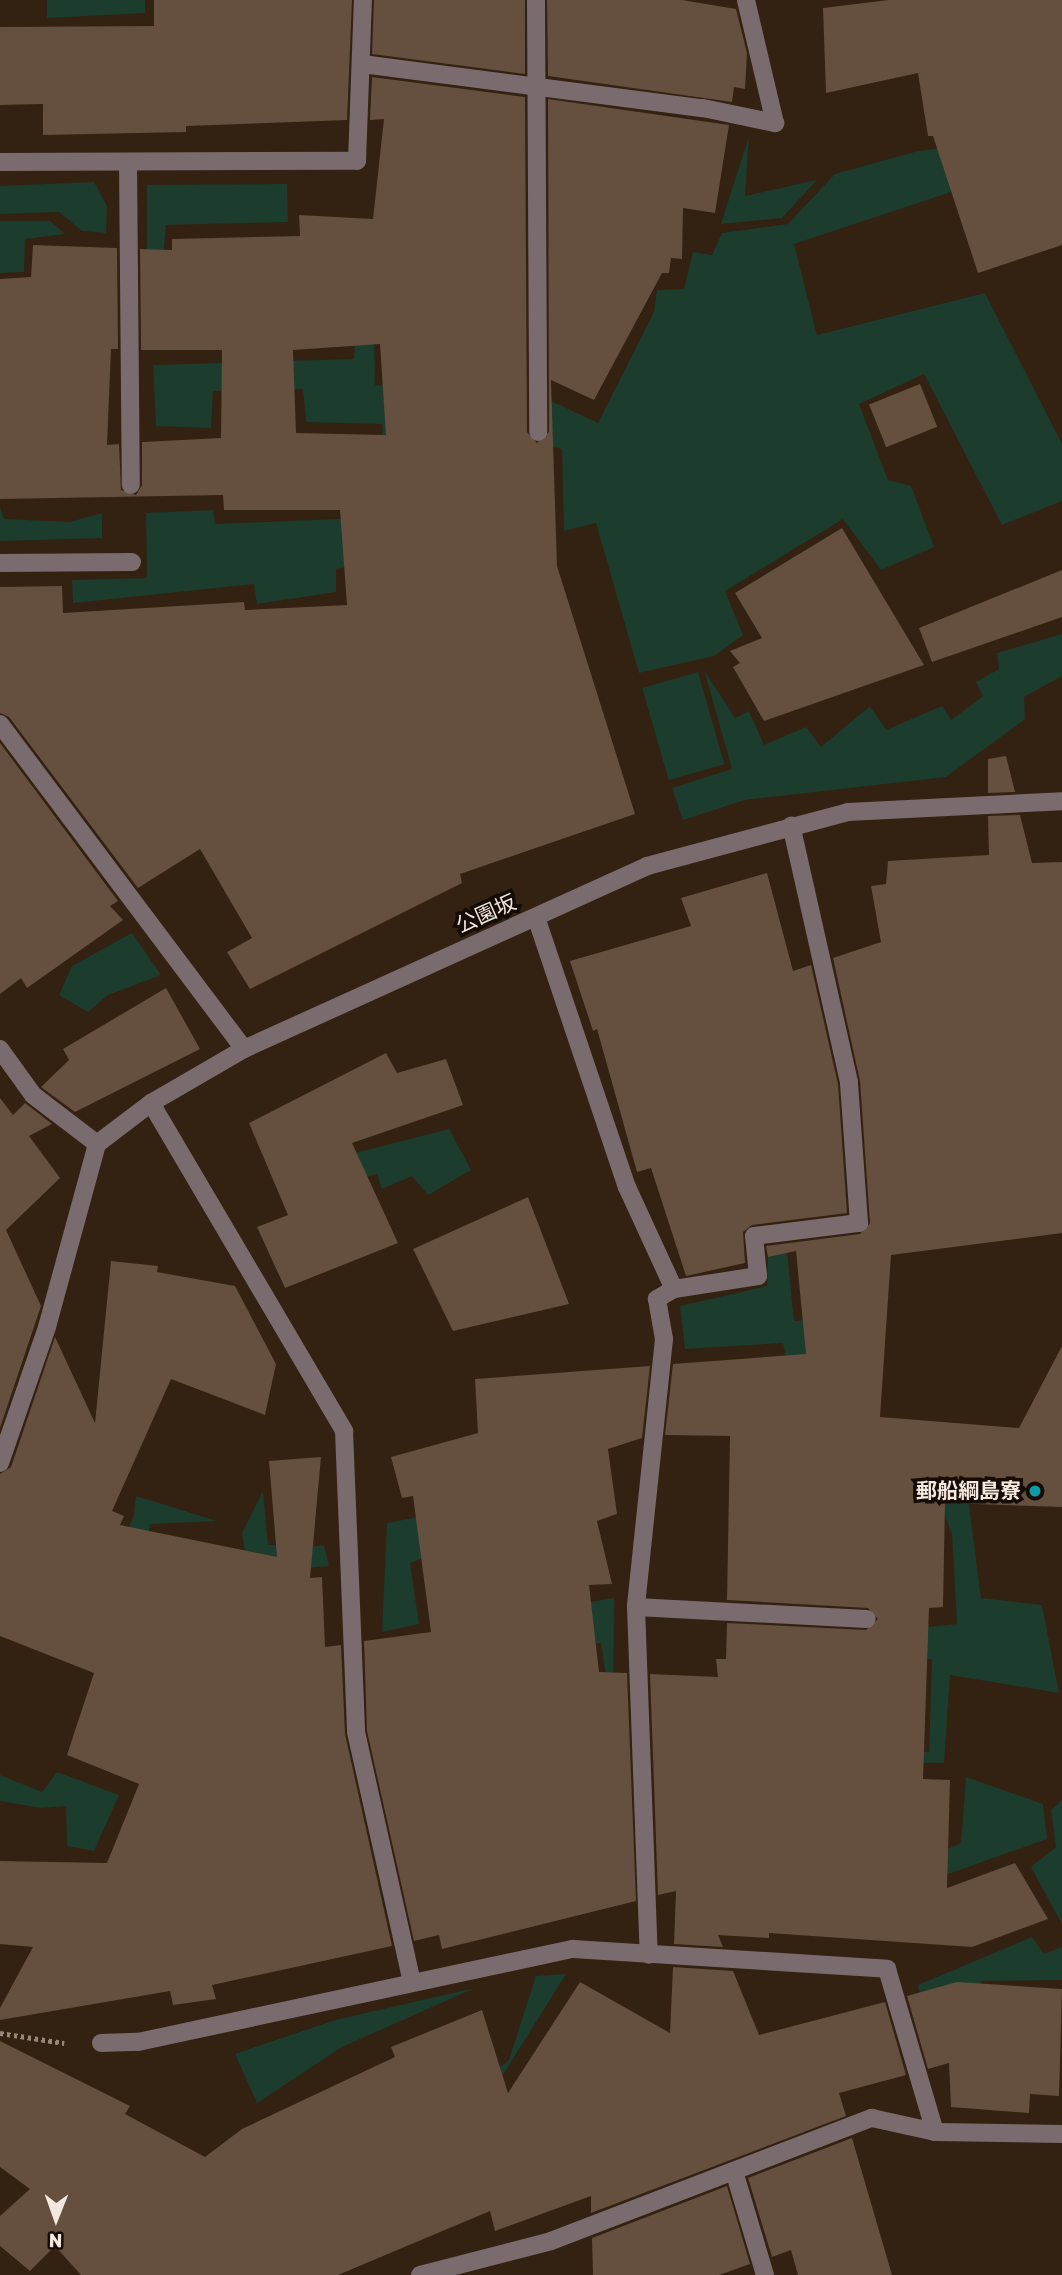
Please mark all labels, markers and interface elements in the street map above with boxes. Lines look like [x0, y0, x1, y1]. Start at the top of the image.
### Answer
street label: 公園坂 [452, 890, 520, 938]
place label: 郵船綱島寮 [916, 1478, 1021, 1504]
marker: 郵船綱島寮 [1027, 1483, 1043, 1499]
north arrow [21, 2184, 91, 2254]
text: N [49, 2229, 63, 2252]

